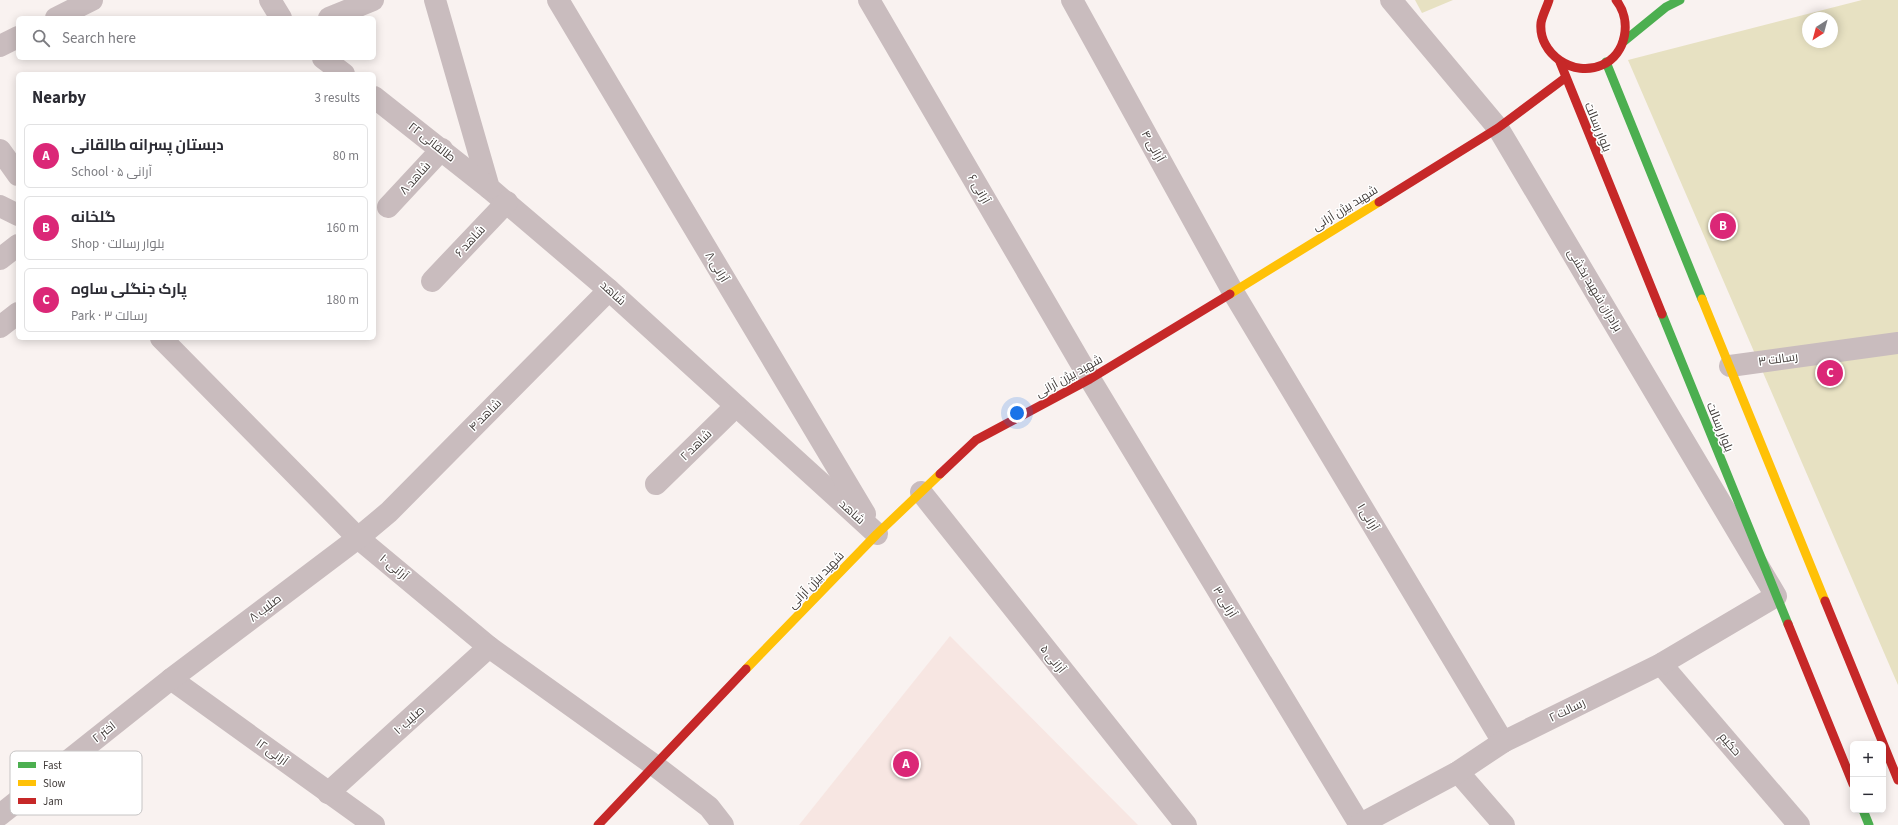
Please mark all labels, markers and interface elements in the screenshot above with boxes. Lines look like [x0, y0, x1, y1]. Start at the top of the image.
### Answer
north arrow [1802, 12, 1838, 48]
search box [16, 16, 376, 60]
icon: search [30, 27, 52, 49]
text: Search here [62, 28, 136, 49]
text: Nearby [32, 86, 86, 110]
text: 3 results [315, 89, 360, 107]
street label: بلوار رسالت [1580, 100, 1615, 155]
street label: طالقانی ۲۲ [404, 119, 459, 166]
street label: آرانی ۴ [1137, 127, 1169, 166]
text: دبستان پسرانه طالقانی [71, 135, 224, 156]
text: A [42, 147, 50, 165]
text: 80 m [333, 147, 359, 165]
street label: شاهد ۸ [396, 158, 435, 199]
text: School · آرانی ۵ [71, 163, 152, 181]
street label: آرانی ۶ [963, 171, 994, 208]
street label: شهید بیژن آرانی [1309, 181, 1381, 235]
text: گلخانه [71, 207, 116, 228]
pin: B [1710, 211, 1736, 241]
text: B [42, 219, 50, 237]
text: 160 m [326, 219, 359, 237]
street label: شاهد ۶ [451, 222, 489, 261]
text: Shop · بلوار رسالت [71, 235, 164, 253]
street label: برادران شهید بخشی [1563, 246, 1626, 335]
street label: آرانی ۸ [701, 249, 733, 287]
street label: شاهد [596, 277, 629, 310]
text: پارک جنگلی ساوه [71, 279, 187, 300]
text: C [42, 291, 50, 309]
text: 180 m [326, 291, 359, 309]
text: Park · رسالت ۳ [71, 307, 147, 325]
street label: رسالت ۳ [1757, 348, 1799, 371]
street label: شهید بیژن آرانی [1033, 351, 1106, 402]
pin: C [1817, 358, 1843, 388]
street label: شاهد ۴ [465, 395, 505, 435]
street label: بلوار رسالت [1702, 400, 1737, 455]
your location [1007, 403, 1027, 423]
street label: شاهد ۲ [677, 426, 716, 465]
street label: شاهد [835, 496, 868, 529]
street label: آرانی ۱ [1353, 500, 1383, 535]
street label: شهید بیژن آرانی [784, 548, 848, 613]
street label: آرانی ۱۰ [376, 550, 412, 585]
street label: آرانی ۳ [1209, 583, 1241, 622]
street label: صلیب ۸ [246, 591, 285, 626]
street label: آرانی ۵ [1036, 641, 1070, 678]
street label: رسالت ۲ [1546, 694, 1588, 727]
street label: صلیب ۱۰ [390, 702, 428, 739]
street label: اختر ۲ [89, 718, 120, 747]
street label: حکیم [1715, 729, 1745, 760]
street label: آرانی ۱۲ [252, 735, 292, 770]
map controls [1850, 741, 1886, 813]
button: + [1850, 741, 1886, 777]
pin: A [893, 749, 919, 779]
legend [10, 751, 142, 815]
text: Fast [43, 758, 62, 773]
text: Slow [43, 776, 66, 791]
button: − [1850, 777, 1886, 813]
text: Jam [43, 794, 63, 809]

